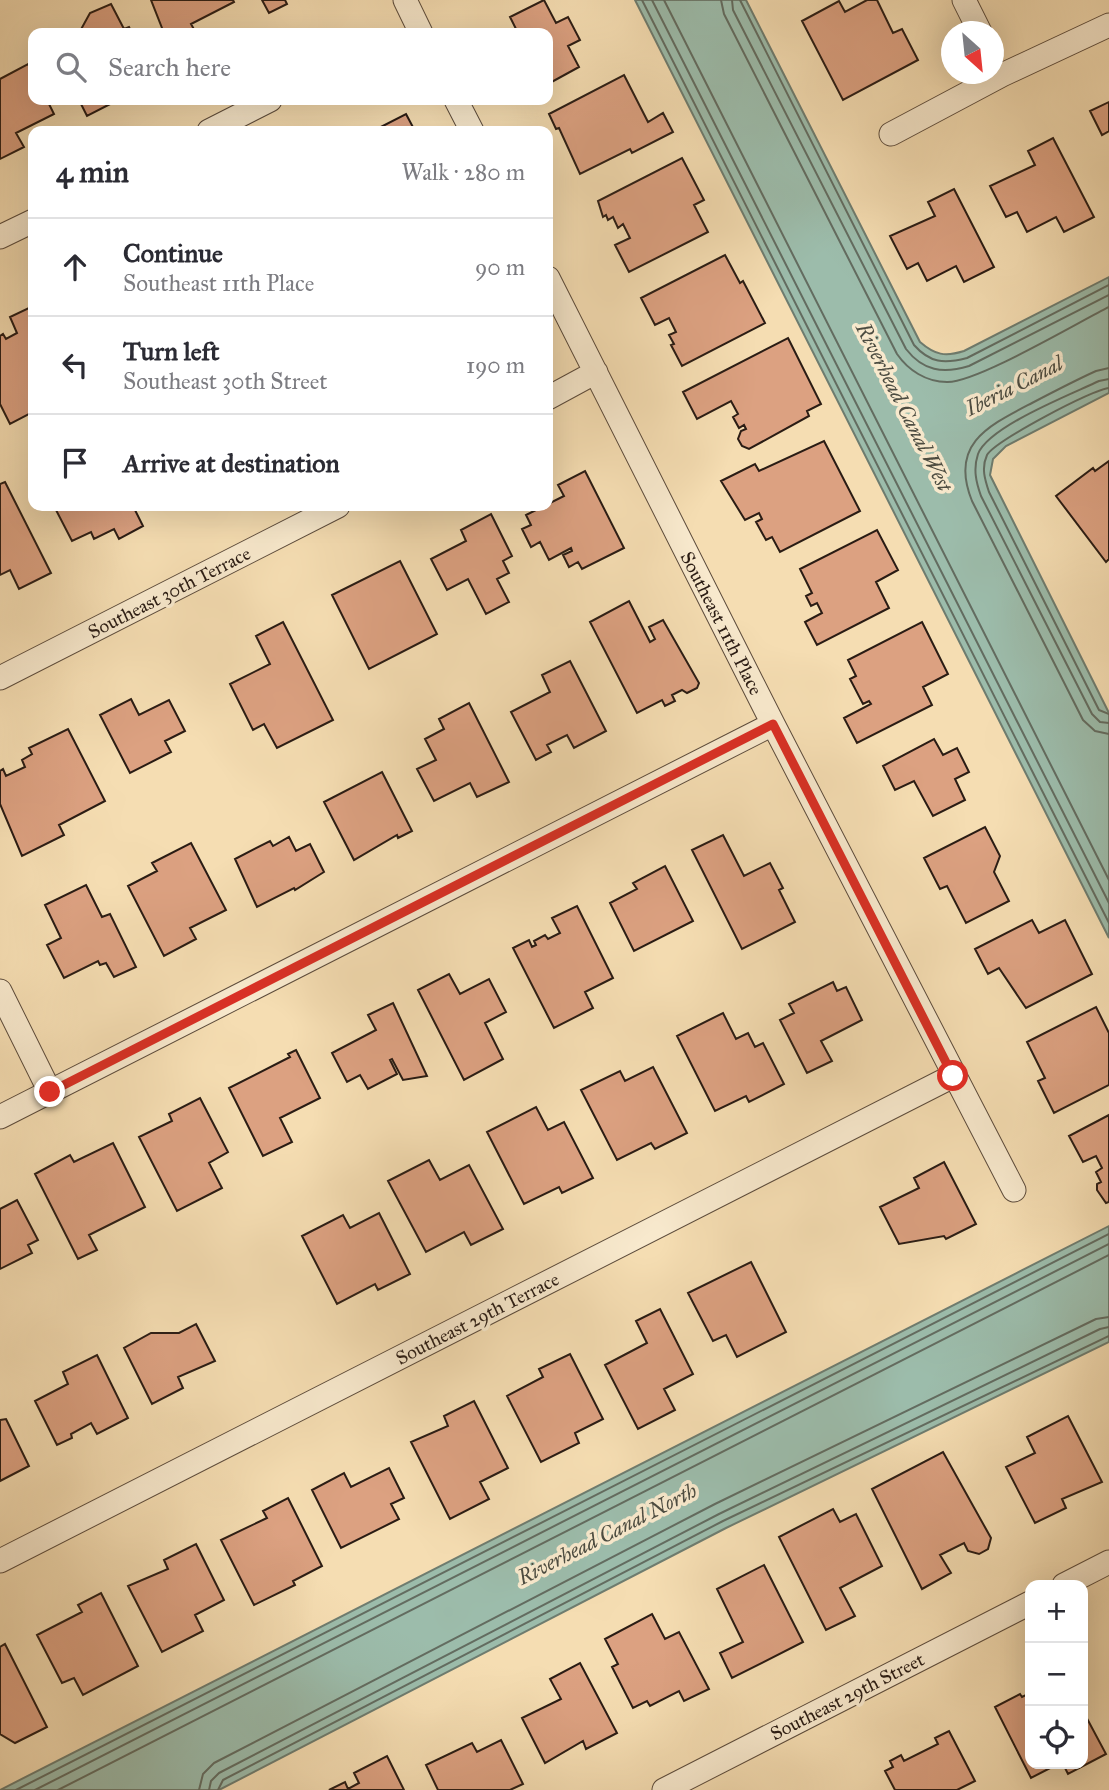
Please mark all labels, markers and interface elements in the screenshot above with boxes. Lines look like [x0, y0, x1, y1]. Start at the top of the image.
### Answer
north arrow [941, 21, 1004, 84]
search box [28, 28, 553, 105]
icon: search [52, 48, 90, 86]
text: Search here [108, 51, 231, 83]
text: 4 min [56, 154, 129, 190]
text: Walk · 280 m [401, 158, 525, 186]
text: Continue [123, 237, 223, 269]
icon: ahead [56, 248, 94, 286]
text: 90 m [475, 253, 525, 281]
text: Southeast 11th Place [123, 269, 314, 297]
water label: Riverhead Canal West [850, 317, 959, 497]
text: Turn left [123, 335, 219, 367]
icon: left [56, 346, 94, 384]
water label: Iberia Canal [960, 349, 1069, 422]
text: 190 m [466, 351, 525, 379]
text: Southeast 30th Street [123, 367, 327, 395]
icon: arrive [56, 444, 94, 482]
text: Arrive at destination [123, 447, 340, 479]
street label: Southeast 30th Terrace [84, 541, 254, 643]
street label: Southeast 11th Place [675, 548, 768, 699]
route start [937, 1060, 968, 1091]
route end [34, 1076, 65, 1107]
street label: Southeast 29th Terrace [392, 1267, 563, 1370]
water label: Riverhead Canal North [512, 1477, 701, 1591]
map controls [1025, 1580, 1088, 1769]
button: + [1025, 1580, 1088, 1643]
button: − [1025, 1643, 1088, 1706]
street label: Southeast 29th Street [766, 1648, 928, 1745]
button: locate [1025, 1706, 1088, 1769]

